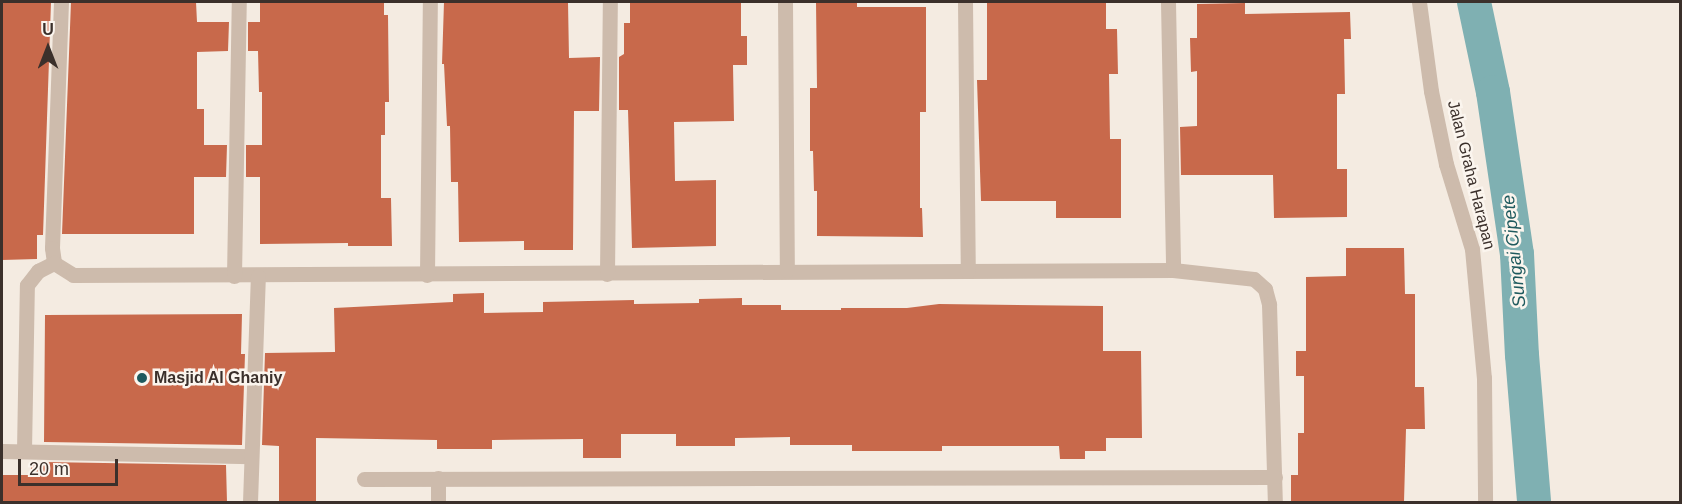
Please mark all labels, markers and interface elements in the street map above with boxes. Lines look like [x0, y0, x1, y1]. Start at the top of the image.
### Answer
north arrow [18, 18, 78, 78]
text: U [42, 21, 54, 38]
street label: Jalan Graha Harapan [1443, 98, 1499, 252]
water label: Sungai Cipete [1497, 194, 1531, 308]
place label: Masjid Al Ghaniy [154, 368, 283, 388]
marker: Masjid Al Ghaniy [135, 371, 149, 385]
scale bar [21, 447, 122, 485]
text: 20 m [29, 459, 69, 479]

